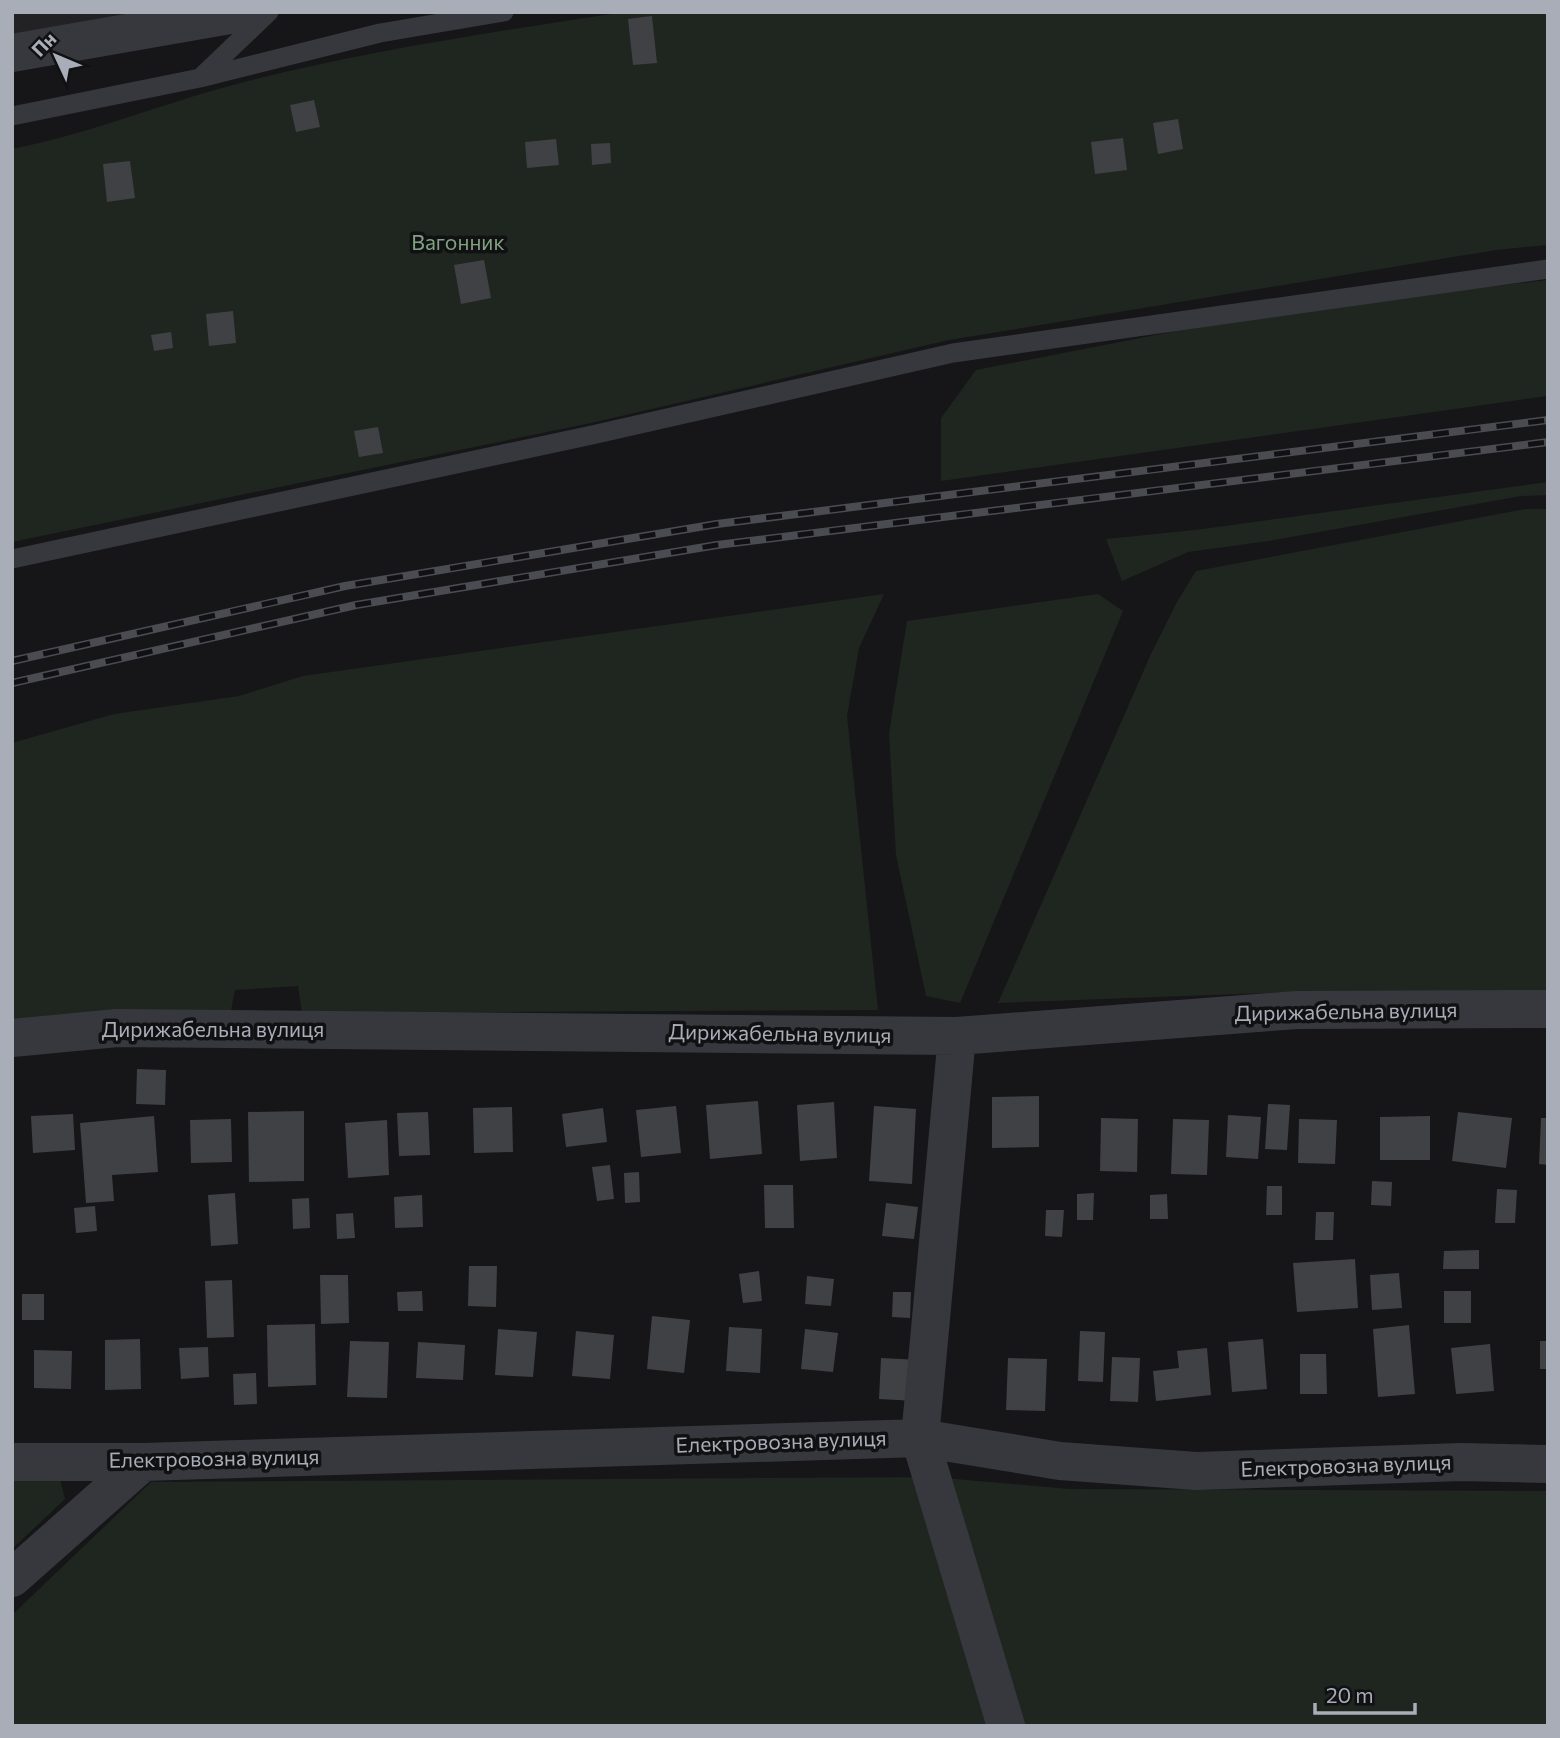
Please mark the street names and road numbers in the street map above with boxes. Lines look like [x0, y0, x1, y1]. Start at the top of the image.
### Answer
street label: Дирижабельна вулиця [1234, 996, 1457, 1025]
street label: Дирижабельна вулиця [102, 1016, 324, 1041]
street label: Дирижабельна вулиця [669, 1018, 892, 1047]
street label: Електровозна вулиця [675, 1424, 887, 1457]
street label: Електровозна вулиця [108, 1443, 320, 1472]
street label: Електровозна вулиця [1240, 1448, 1452, 1481]

